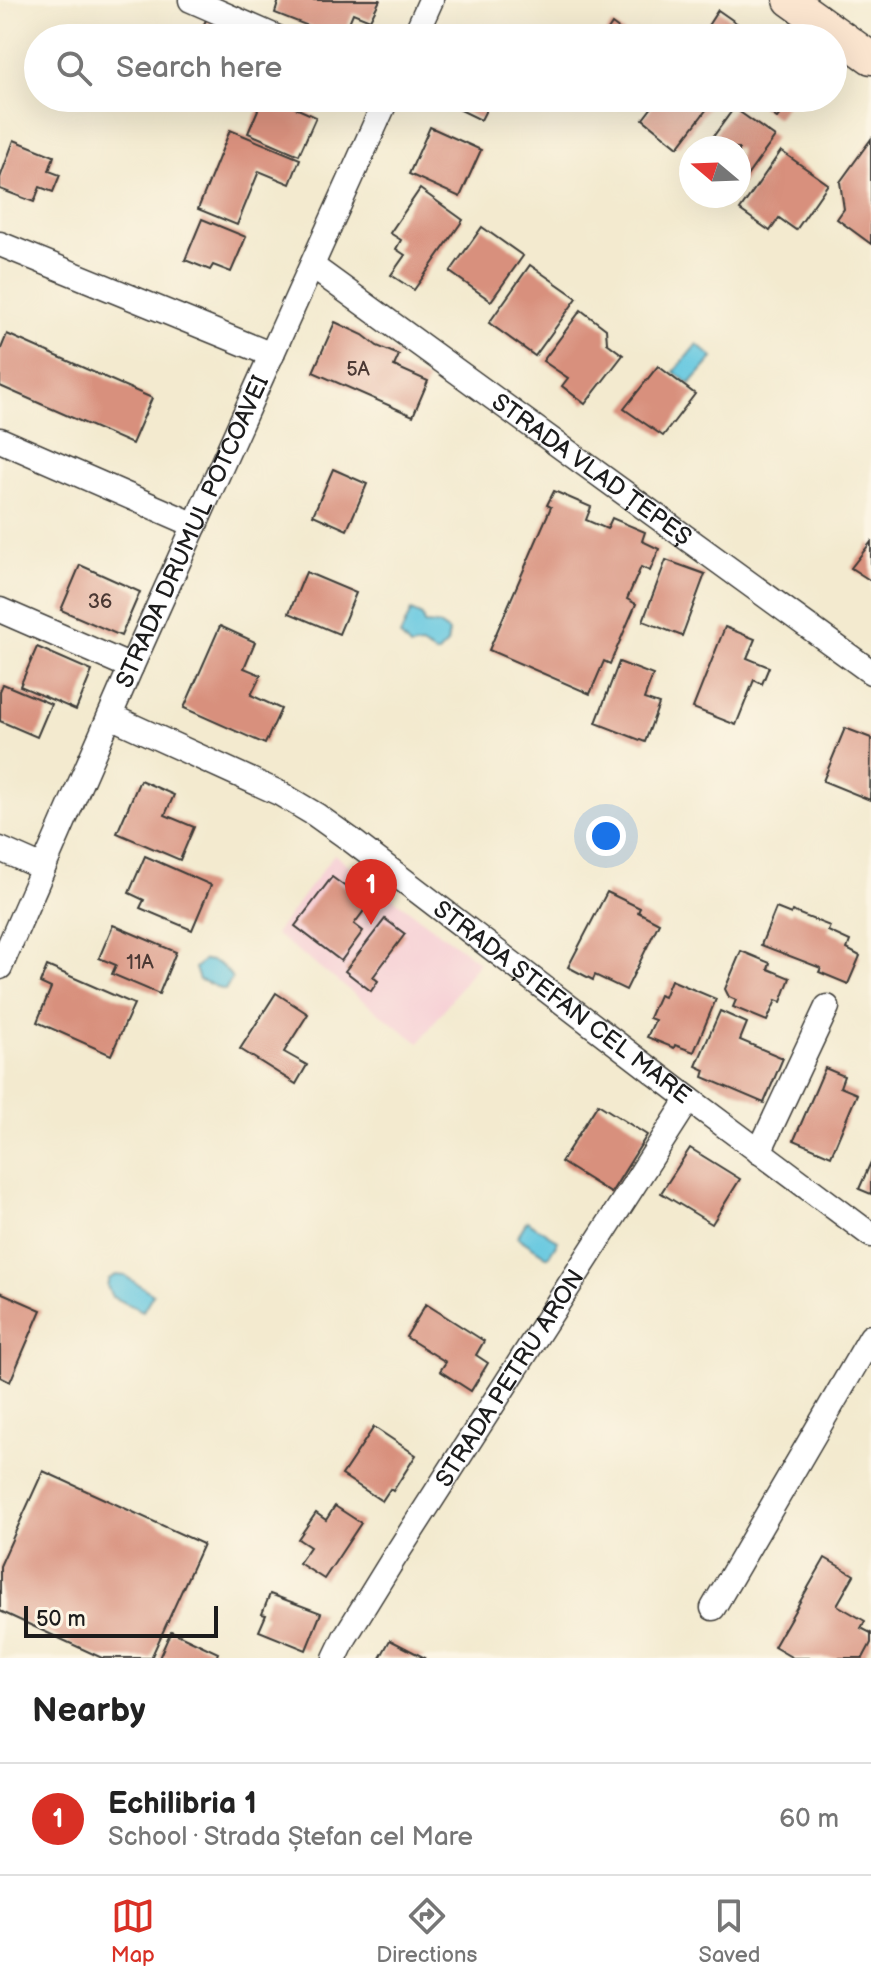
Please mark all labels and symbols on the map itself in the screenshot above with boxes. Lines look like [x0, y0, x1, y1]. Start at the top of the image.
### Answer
north arrow [679, 136, 751, 208]
house number: 5A [346, 358, 371, 382]
street label: STRADA DRUMUL POTCOAVEI [110, 371, 275, 692]
street label: STRADA VLAD ȚEPEȘ [486, 388, 697, 552]
house number: 36 [88, 590, 112, 614]
your location [586, 816, 626, 856]
pin: 1 [345, 859, 397, 925]
street label: STRADA ȘTEFAN CEL MARE [427, 894, 697, 1110]
house number: 11A [126, 951, 155, 975]
street label: STRADA PETRU ARON [429, 1264, 591, 1493]
scale bar [24, 1602, 218, 1638]

